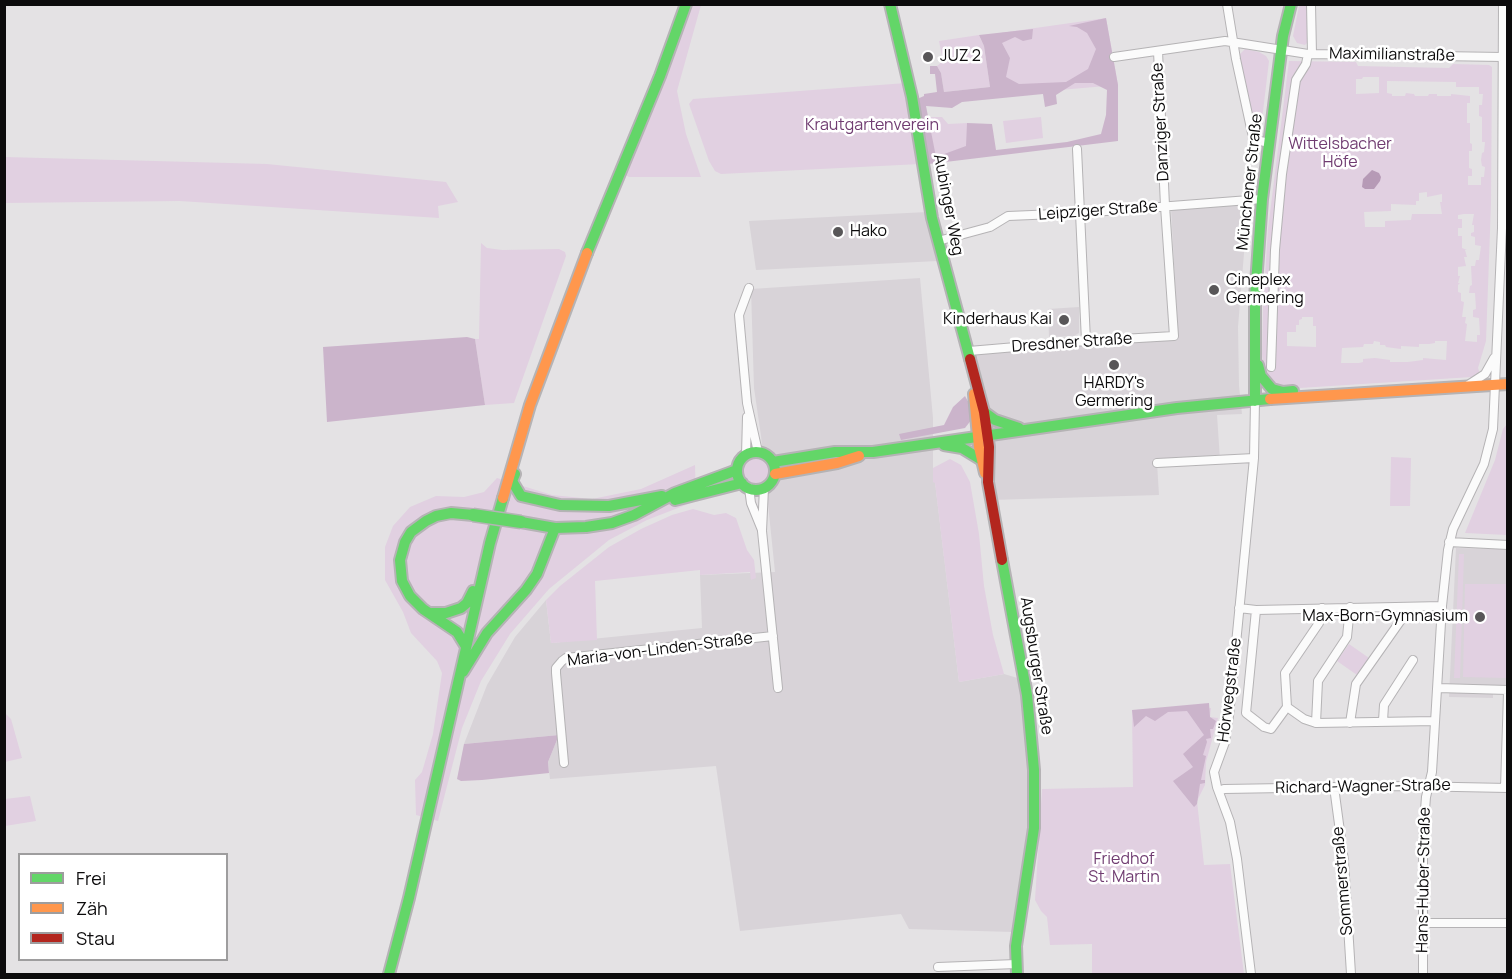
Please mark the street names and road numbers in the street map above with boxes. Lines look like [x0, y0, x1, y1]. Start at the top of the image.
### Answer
street label: Maximilianstraße [1329, 44, 1455, 66]
street label: Danziger Straße [1148, 62, 1174, 182]
street label: Münchener Straße [1233, 113, 1267, 251]
street label: Aubinger Weg [929, 153, 967, 257]
street label: Leipziger Straße [1038, 197, 1158, 225]
street label: Dresdner Straße [1011, 329, 1133, 357]
street label: Augsburger Straße [1016, 596, 1056, 736]
street label: Maria-von-Linden-Straße [566, 629, 754, 671]
street label: Hörwegstraße [1214, 637, 1246, 743]
street label: Richard-Wagner-Straße [1275, 776, 1451, 798]
street label: Hans-Huber-Straße [1413, 807, 1435, 953]
street label: Sommerstraße [1329, 826, 1357, 936]

